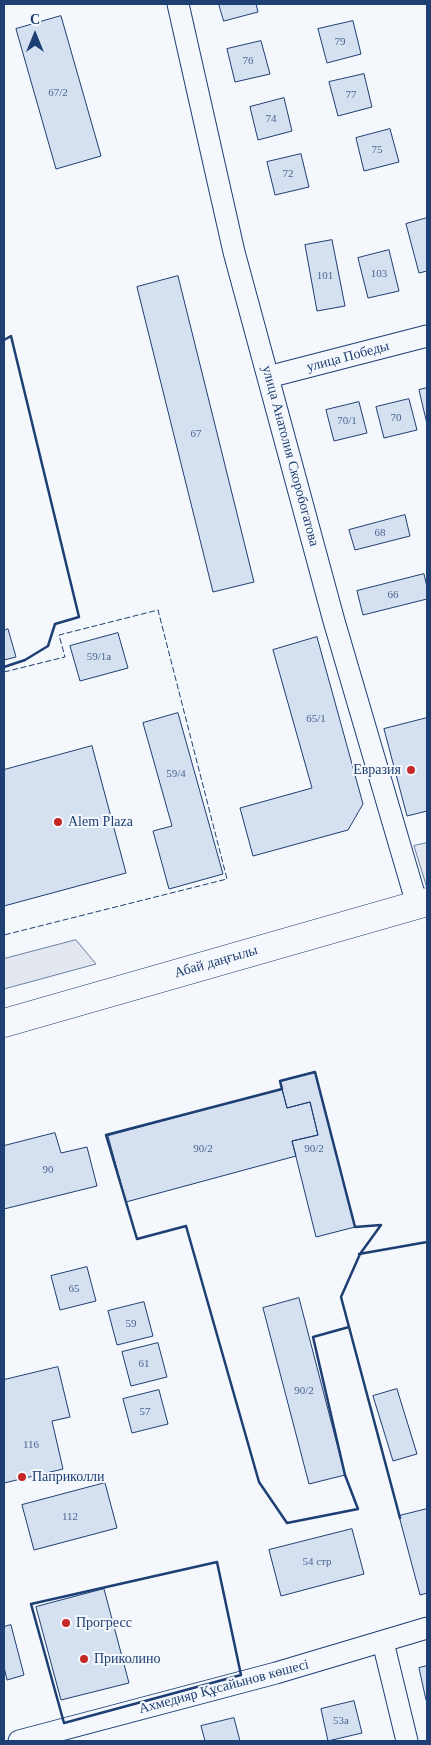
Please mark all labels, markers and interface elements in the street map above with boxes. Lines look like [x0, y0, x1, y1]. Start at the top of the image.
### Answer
north arrow [10, 10, 60, 60]
text: С [30, 12, 40, 27]
house number: 79 [334, 35, 346, 49]
house number: 76 [242, 54, 254, 68]
house number: 67/2 [48, 86, 68, 100]
house number: 77 [346, 88, 356, 102]
house number: 74 [266, 112, 276, 126]
house number: 75 [372, 143, 382, 157]
house number: 72 [282, 167, 294, 181]
house number: 103 [371, 267, 387, 281]
house number: 101 [317, 269, 333, 283]
street label: улица Победы [305, 338, 391, 376]
street label: улица Анатолия Скоробогатова [258, 364, 322, 548]
house number: 70 [391, 411, 402, 425]
house number: 70/1 [337, 414, 357, 428]
house number: 67 [190, 427, 202, 441]
house number: 68 [374, 526, 386, 540]
house number: 66 [388, 588, 398, 602]
house number: 59/1а [87, 650, 111, 664]
house number: 65/1 [306, 712, 326, 726]
place label: Евразия [353, 762, 401, 778]
marker: Евразия [405, 764, 417, 776]
house number: 59/4 [166, 767, 186, 781]
place label: Alem Plaza [68, 814, 133, 830]
marker: Alem Plaza [52, 816, 64, 828]
street label: Абай даңғылы [172, 942, 260, 982]
house number: 90/2 [193, 1142, 213, 1156]
house number: 90/2 [304, 1142, 324, 1156]
house number: 90 [42, 1163, 54, 1177]
house number: 65 [68, 1282, 80, 1296]
house number: 59 [125, 1317, 136, 1331]
house number: 61 [138, 1357, 150, 1371]
house number: 90/2 [294, 1384, 314, 1398]
house number: 57 [140, 1405, 150, 1419]
house number: 116 [23, 1438, 39, 1452]
place label: Паприколли [32, 1469, 104, 1485]
marker: Паприколли [16, 1471, 28, 1483]
house number: 112 [62, 1510, 78, 1524]
house number: 54 стр [302, 1555, 332, 1569]
place label: Прогресс [76, 1615, 132, 1631]
marker: Прогресс [60, 1617, 72, 1629]
place label: Приколино [94, 1651, 160, 1667]
marker: Приколино [78, 1653, 90, 1665]
street label: Ахмедияр Құсайынов көшесі [137, 1656, 311, 1718]
house number: 53а [333, 1714, 349, 1728]

